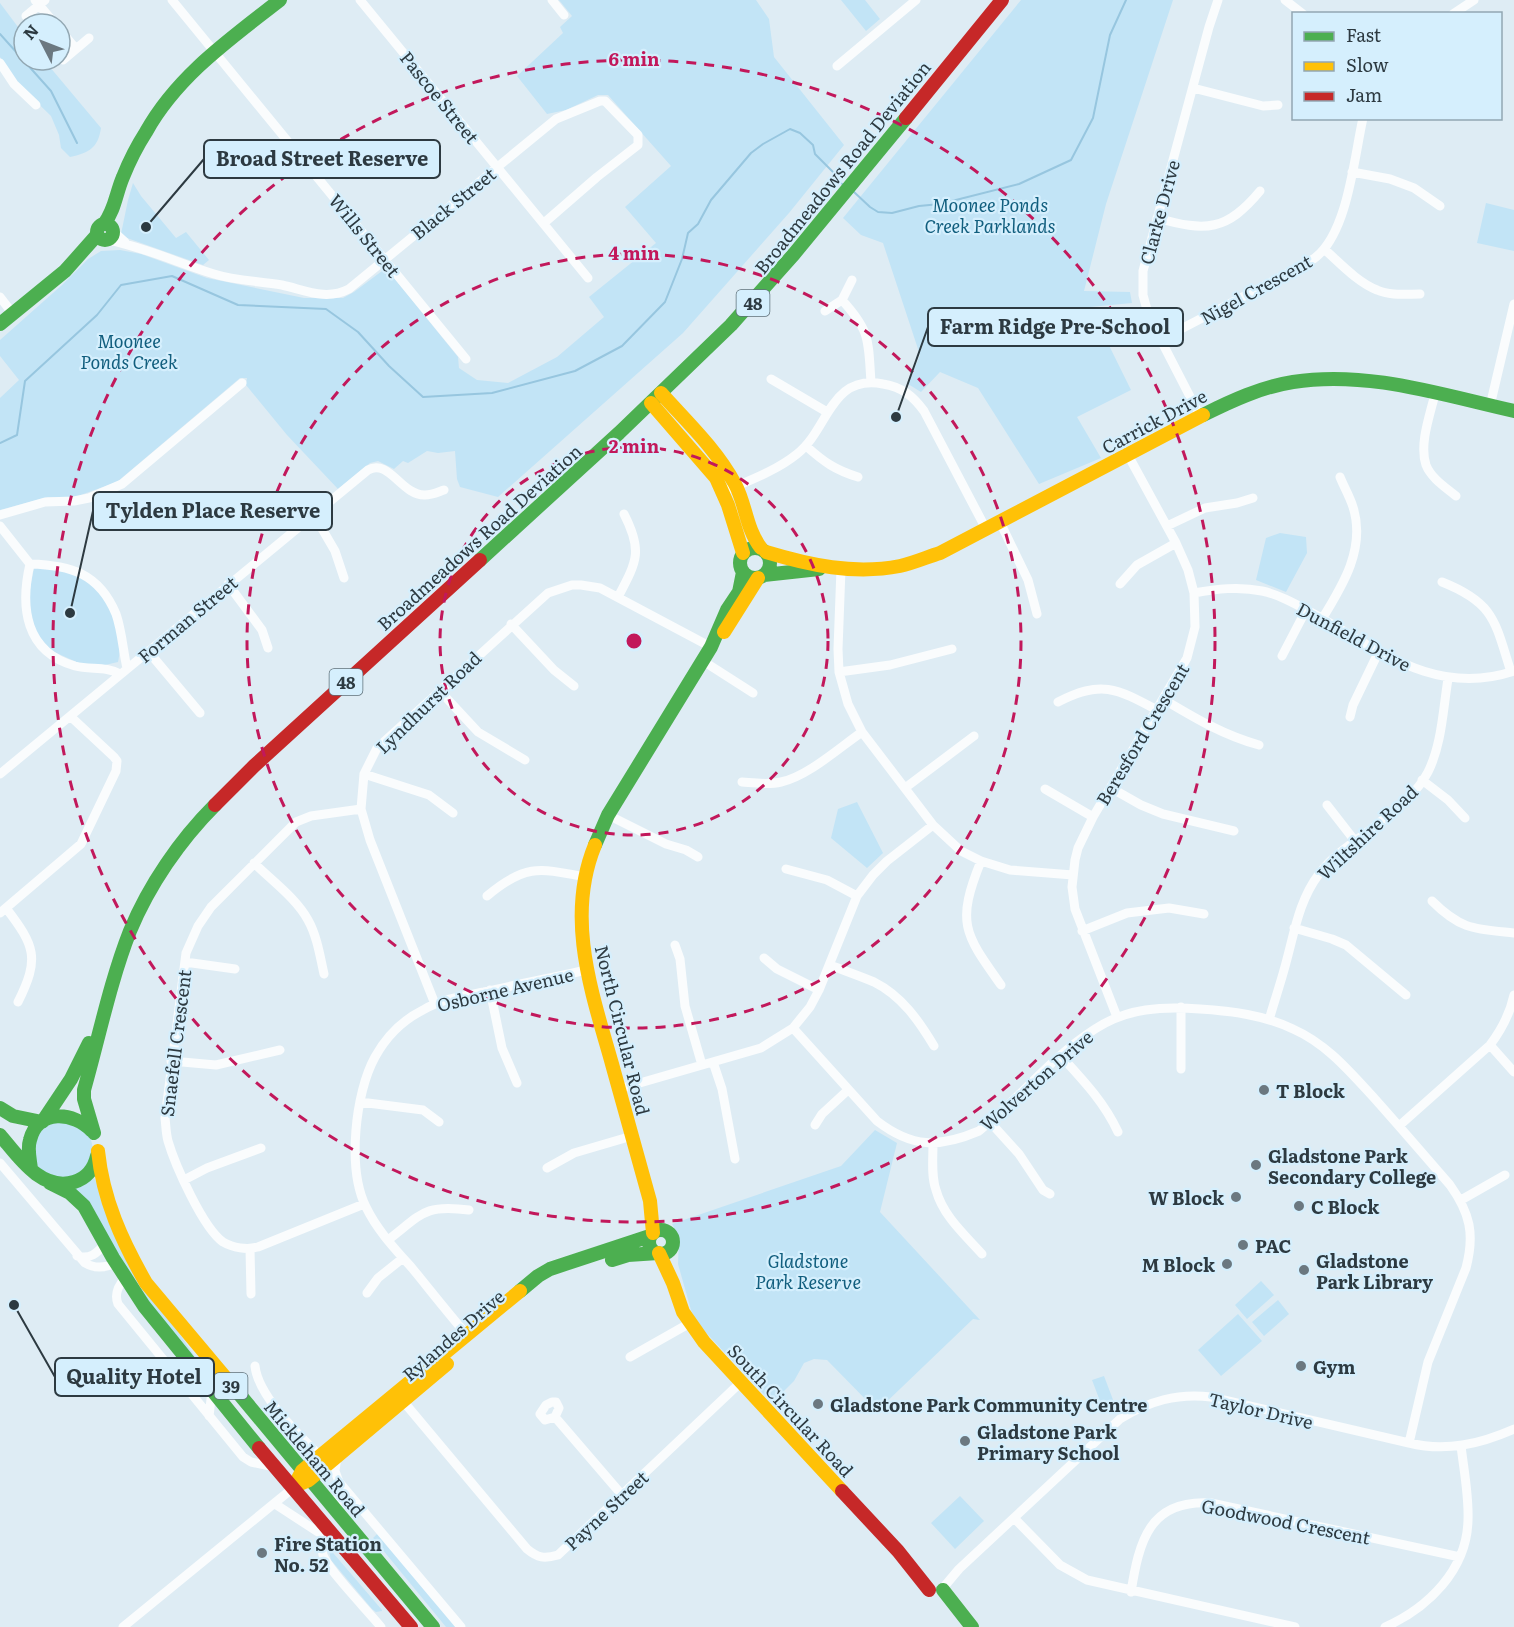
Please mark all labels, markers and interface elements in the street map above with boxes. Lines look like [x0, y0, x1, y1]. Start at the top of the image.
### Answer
north arrow [12, 12, 72, 72]
legend [1292, 12, 1502, 120]
text: N [17, 18, 44, 44]
text: Fast [1346, 21, 1382, 48]
street label: Pascoe Street [394, 45, 486, 150]
text: 6 min [608, 45, 660, 72]
text: Slow [1346, 51, 1389, 78]
street label: Broadmeadows Road Deviation [747, 55, 937, 279]
text: Jam [1346, 81, 1382, 108]
callout: Broad Street Reserve [204, 140, 440, 178]
text: Broad Street Reserve [216, 142, 428, 172]
street label: Clarke Drive [1132, 157, 1186, 267]
street label: Black Street [405, 160, 502, 246]
street label: Wills Street [323, 187, 408, 283]
park label: Moonee Ponds Creek Parklands [925, 191, 1055, 239]
text: 4 min [608, 239, 660, 266]
street label: Nigel Crescent [1195, 247, 1317, 331]
road number: 48 [736, 290, 770, 316]
callout: Farm Ridge Pre-School [928, 308, 1183, 346]
text: Farm Ridge Pre-School [940, 310, 1170, 340]
park label: Moonee Ponds Creek [80, 327, 178, 375]
street label: Carrick Drive [1097, 382, 1211, 460]
text: 2 min [609, 432, 660, 459]
street label: Broadmeadows Road Deviation [371, 437, 587, 636]
callout: Tylden Place Reserve [93, 492, 332, 530]
text: Tylden Place Reserve [106, 494, 320, 524]
street label: Forman Street [131, 569, 243, 669]
street label: Dunfield Drive [1292, 595, 1416, 677]
centre of rings [624, 631, 644, 651]
street label: Lyndhurst Road [369, 645, 487, 759]
street label: Beresford Crescent [1089, 657, 1196, 810]
road number: 48 [330, 669, 362, 695]
street label: Wiltshire Road [1311, 778, 1423, 886]
street label: North Circular Road [589, 942, 657, 1118]
street label: Osborne Avenue [434, 960, 576, 1018]
street label: Snaefell Crescent [153, 967, 198, 1118]
street label: Wolverton Drive [974, 1023, 1098, 1137]
place label: T Block [1276, 1077, 1346, 1104]
marker: T Block [1257, 1083, 1271, 1097]
place label: Gladstone Park Secondary College [1268, 1142, 1436, 1190]
marker: Gladstone Park Secondary College [1249, 1158, 1263, 1172]
place label: W Block [1148, 1184, 1225, 1211]
marker: W Block [1229, 1190, 1243, 1204]
place label: C Block [1311, 1193, 1380, 1220]
marker: C Block [1292, 1199, 1306, 1213]
place label: PAC [1255, 1232, 1291, 1259]
marker: PAC [1236, 1238, 1250, 1252]
park label: Gladstone Park Reserve [755, 1247, 861, 1295]
place label: Gladstone Park Library [1316, 1247, 1433, 1295]
place label: M Block [1142, 1251, 1216, 1278]
marker: M Block [1220, 1257, 1234, 1271]
marker: Gladstone Park Library [1297, 1263, 1311, 1277]
street label: Rylandes Drive [396, 1283, 510, 1387]
street label: South Circular Road [722, 1337, 860, 1483]
place label: Gym [1313, 1353, 1356, 1380]
callout: Quality Hotel [55, 1358, 214, 1396]
marker: Gym [1294, 1359, 1308, 1373]
text: Quality Hotel [66, 1360, 202, 1390]
road number: 39 [214, 1373, 248, 1399]
street label: Taylor Drive [1206, 1385, 1316, 1435]
place label: Gladstone Park Community Centre [830, 1391, 1147, 1418]
street label: Mickleham Road [258, 1394, 372, 1522]
marker: Gladstone Park Community Centre [811, 1397, 825, 1411]
place label: Gladstone Park Primary School [977, 1418, 1120, 1466]
marker: Gladstone Park Primary School [958, 1434, 972, 1448]
street label: Payne Street [558, 1463, 655, 1556]
street label: Goodwood Crescent [1199, 1491, 1373, 1551]
place label: Fire Station No. 52 [274, 1530, 382, 1578]
marker: Fire Station No. 52 [255, 1546, 269, 1560]

